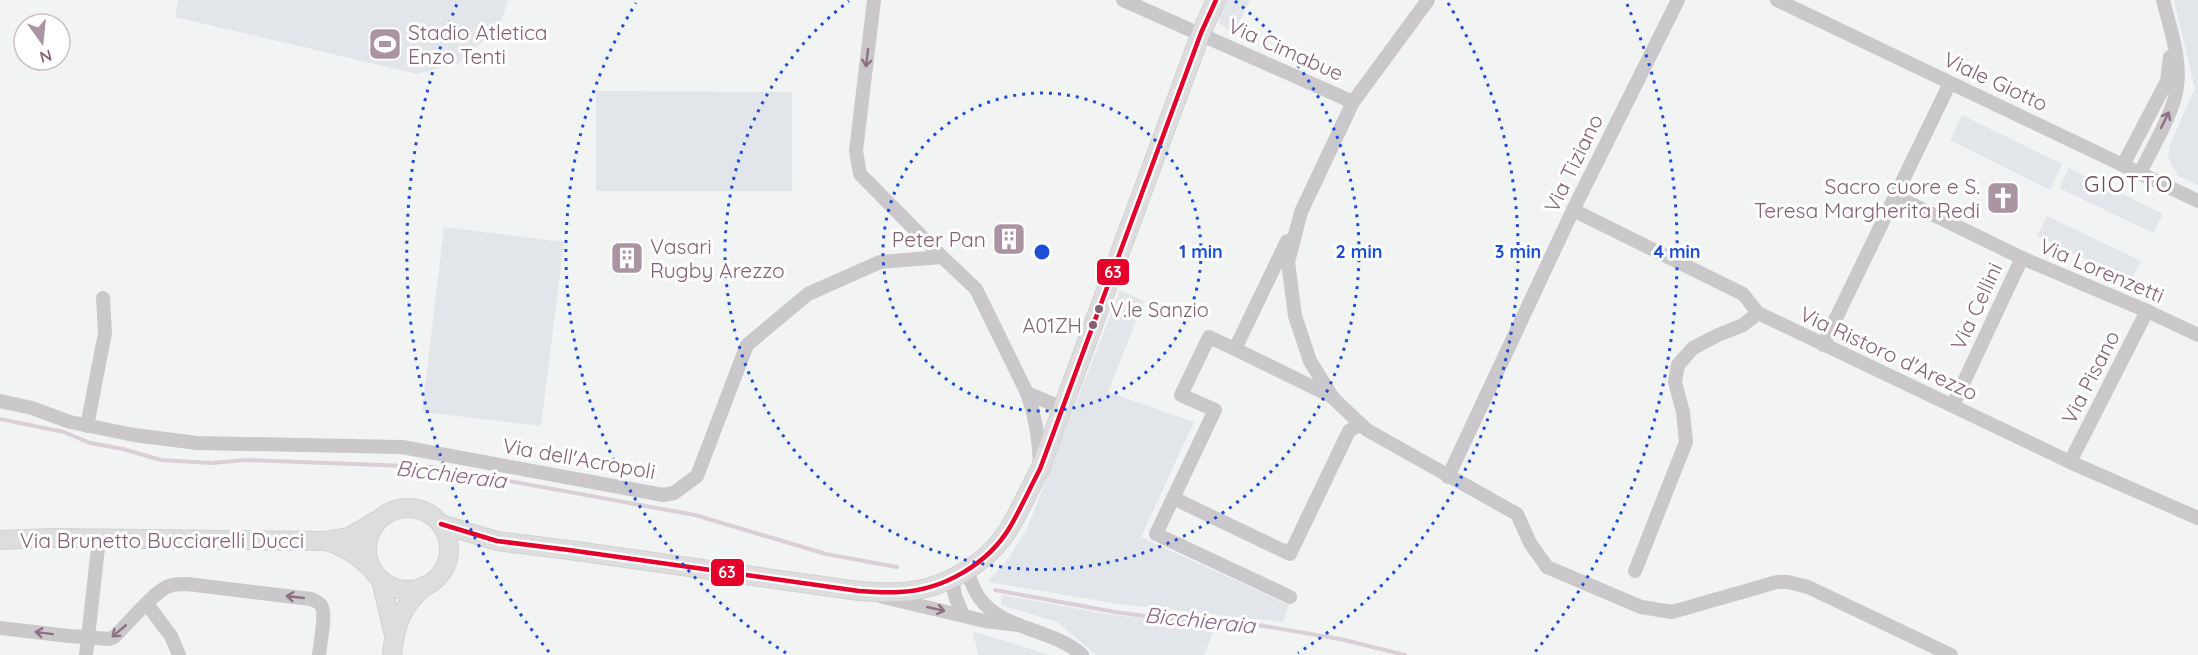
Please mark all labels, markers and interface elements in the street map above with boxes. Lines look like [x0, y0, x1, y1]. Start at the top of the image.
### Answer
north arrow [12, 12, 72, 72]
street label: Via Cimabue [1224, 12, 1348, 86]
place label: Stadio Atletica Enzo Tenti [408, 19, 548, 69]
sports icon: Stadio Atletica Enzo Tenti [367, 26, 403, 62]
text: N [38, 45, 54, 68]
street label: Viale Giotto [1940, 46, 2052, 116]
one-way arrow [861, 48, 872, 68]
street label: Via Tiziano [1538, 110, 1608, 216]
one-way arrow [2159, 112, 2171, 130]
district label: GIOTTO [2084, 170, 2174, 198]
place label: Sacro cuore e S. Teresa Margherita Redi [1754, 173, 1980, 223]
church icon: Sacro cuore e S. Teresa Margherita Redi [1985, 180, 2021, 216]
building icon: Peter Pan [991, 221, 1027, 257]
place label: Peter Pan [892, 226, 986, 252]
street label: Via Lorenzetti [2036, 232, 2168, 308]
place label: Vasari Rugby Arezzo [650, 233, 785, 283]
building icon: Vasari Rugby Arezzo [609, 240, 645, 276]
text: 1 min [1179, 240, 1223, 263]
text: 2 min [1336, 240, 1382, 263]
text: 3 min [1495, 240, 1541, 263]
text: 4 min [1653, 240, 1701, 263]
centre of rings [1032, 242, 1052, 262]
line badge: 63 [1096, 258, 1130, 286]
street label: Via Cellini [1945, 258, 2007, 354]
text: 63 [1104, 262, 1122, 282]
place label: V.le Sanzio [1110, 297, 1209, 322]
street label: Via Ristoro d'Arezzo [1796, 300, 1982, 406]
marker: V.le Sanzio [1093, 303, 1105, 315]
place label: A01ZH [1022, 313, 1082, 338]
marker: A01ZH [1087, 319, 1099, 331]
street label: Via Pisano [2055, 326, 2125, 428]
street label: Via dell'Acropoli [501, 432, 657, 484]
water label: Bicchieraia [394, 453, 509, 495]
street label: Via Brunetto Bucciarelli Ducci [20, 527, 304, 553]
line badge: 63 [710, 558, 745, 587]
text: 63 [718, 562, 736, 582]
one-way arrow [285, 591, 305, 602]
water label: Bicchieraia [1143, 600, 1258, 640]
one-way arrow [926, 604, 945, 616]
one-way arrow [111, 625, 127, 638]
one-way arrow [34, 628, 54, 639]

